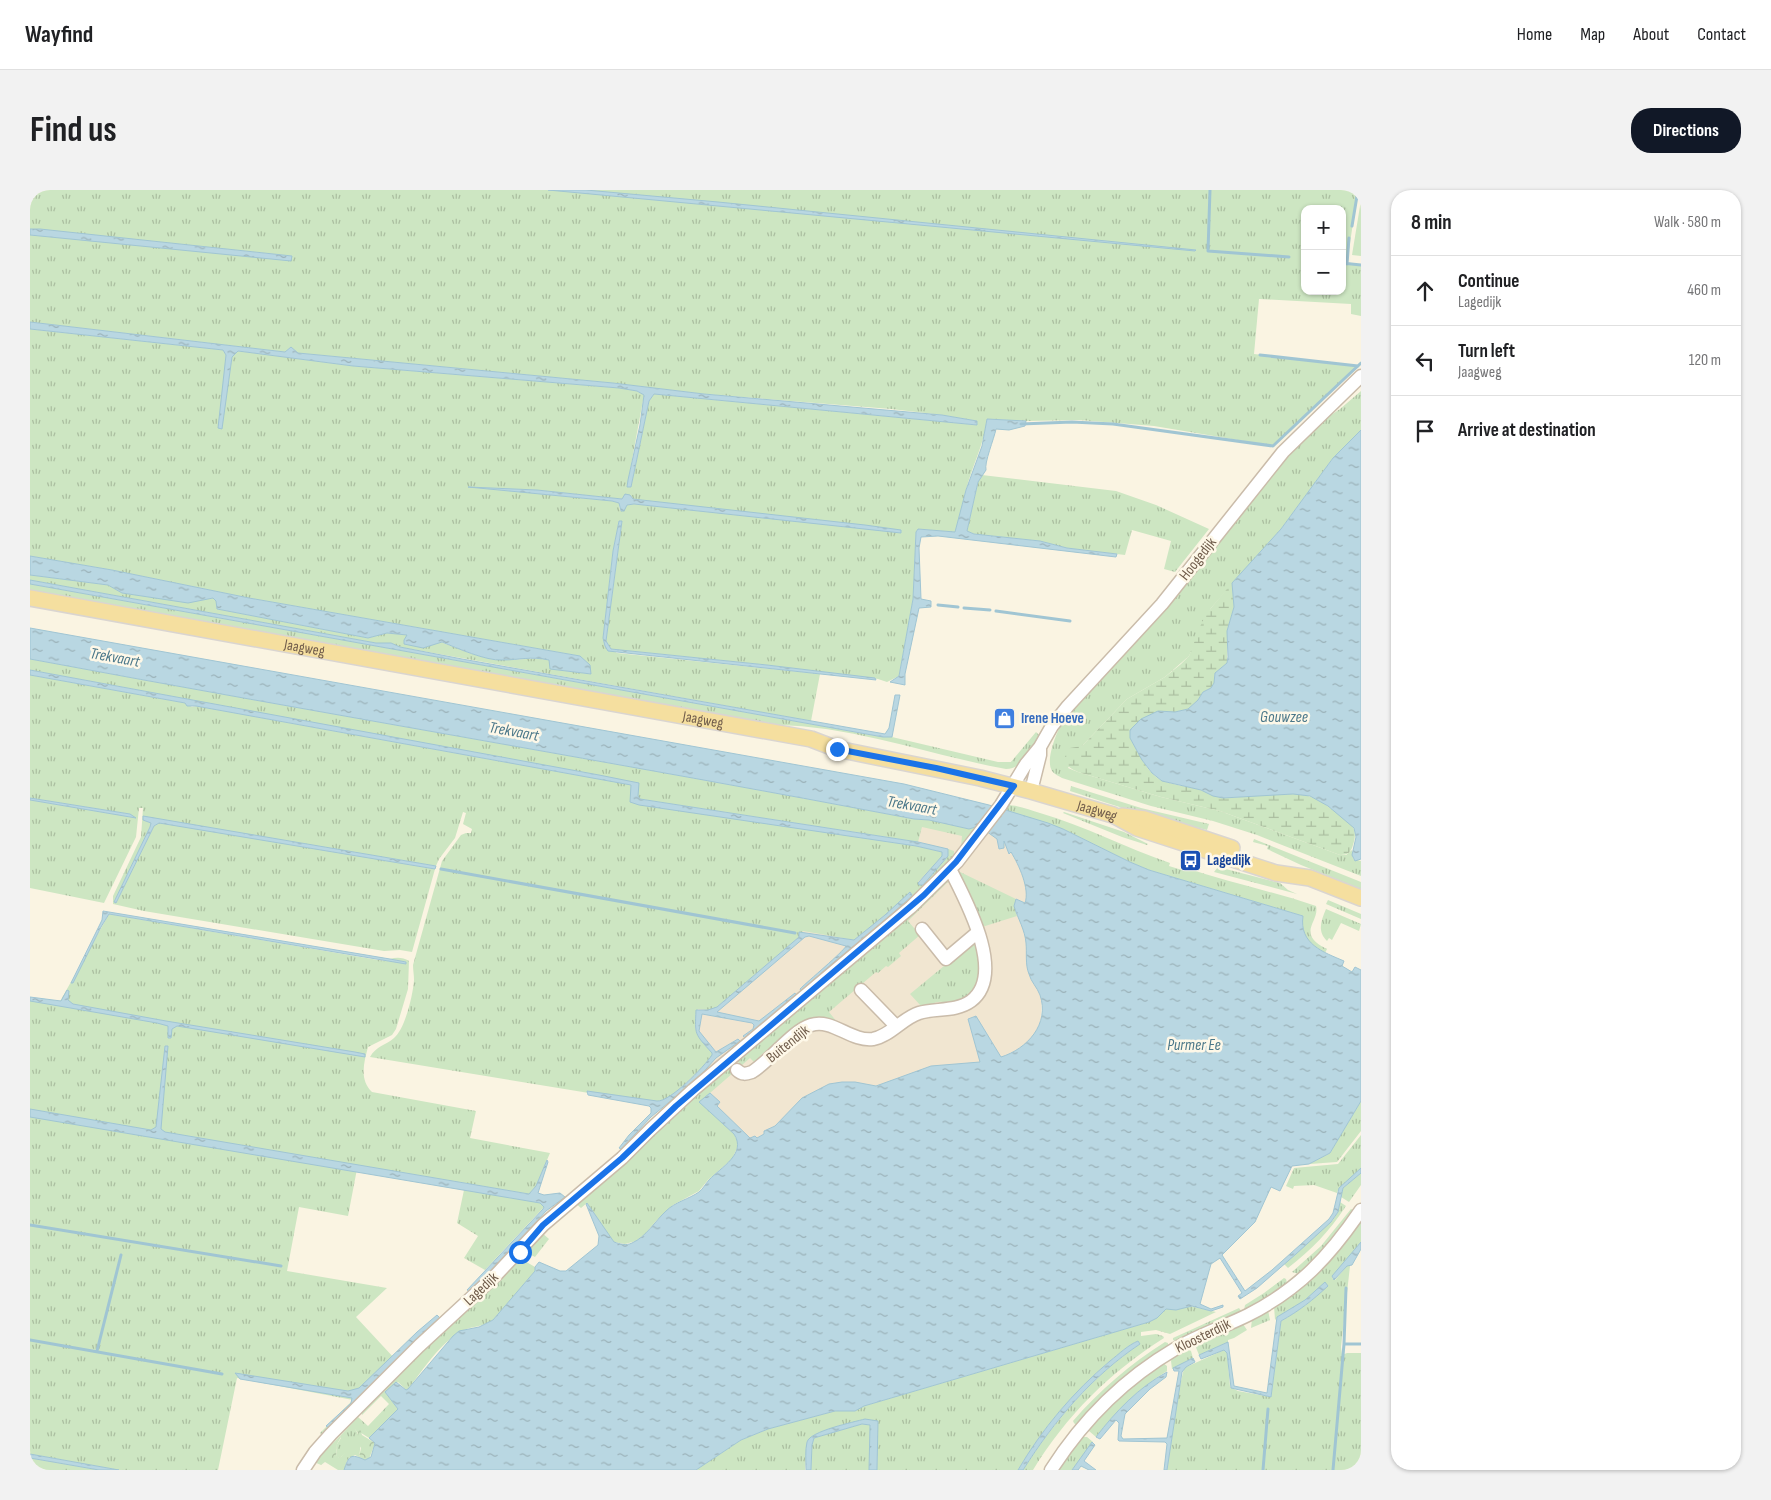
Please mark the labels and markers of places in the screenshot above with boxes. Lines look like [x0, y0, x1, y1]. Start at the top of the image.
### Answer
shop icon: Irene Hoeve [993, 706, 1017, 730]
place label: Irene Hoeve [1021, 709, 1084, 728]
bus stop icon: Lagedijk [1179, 848, 1203, 872]
place label: Lagedijk [1207, 851, 1251, 870]

